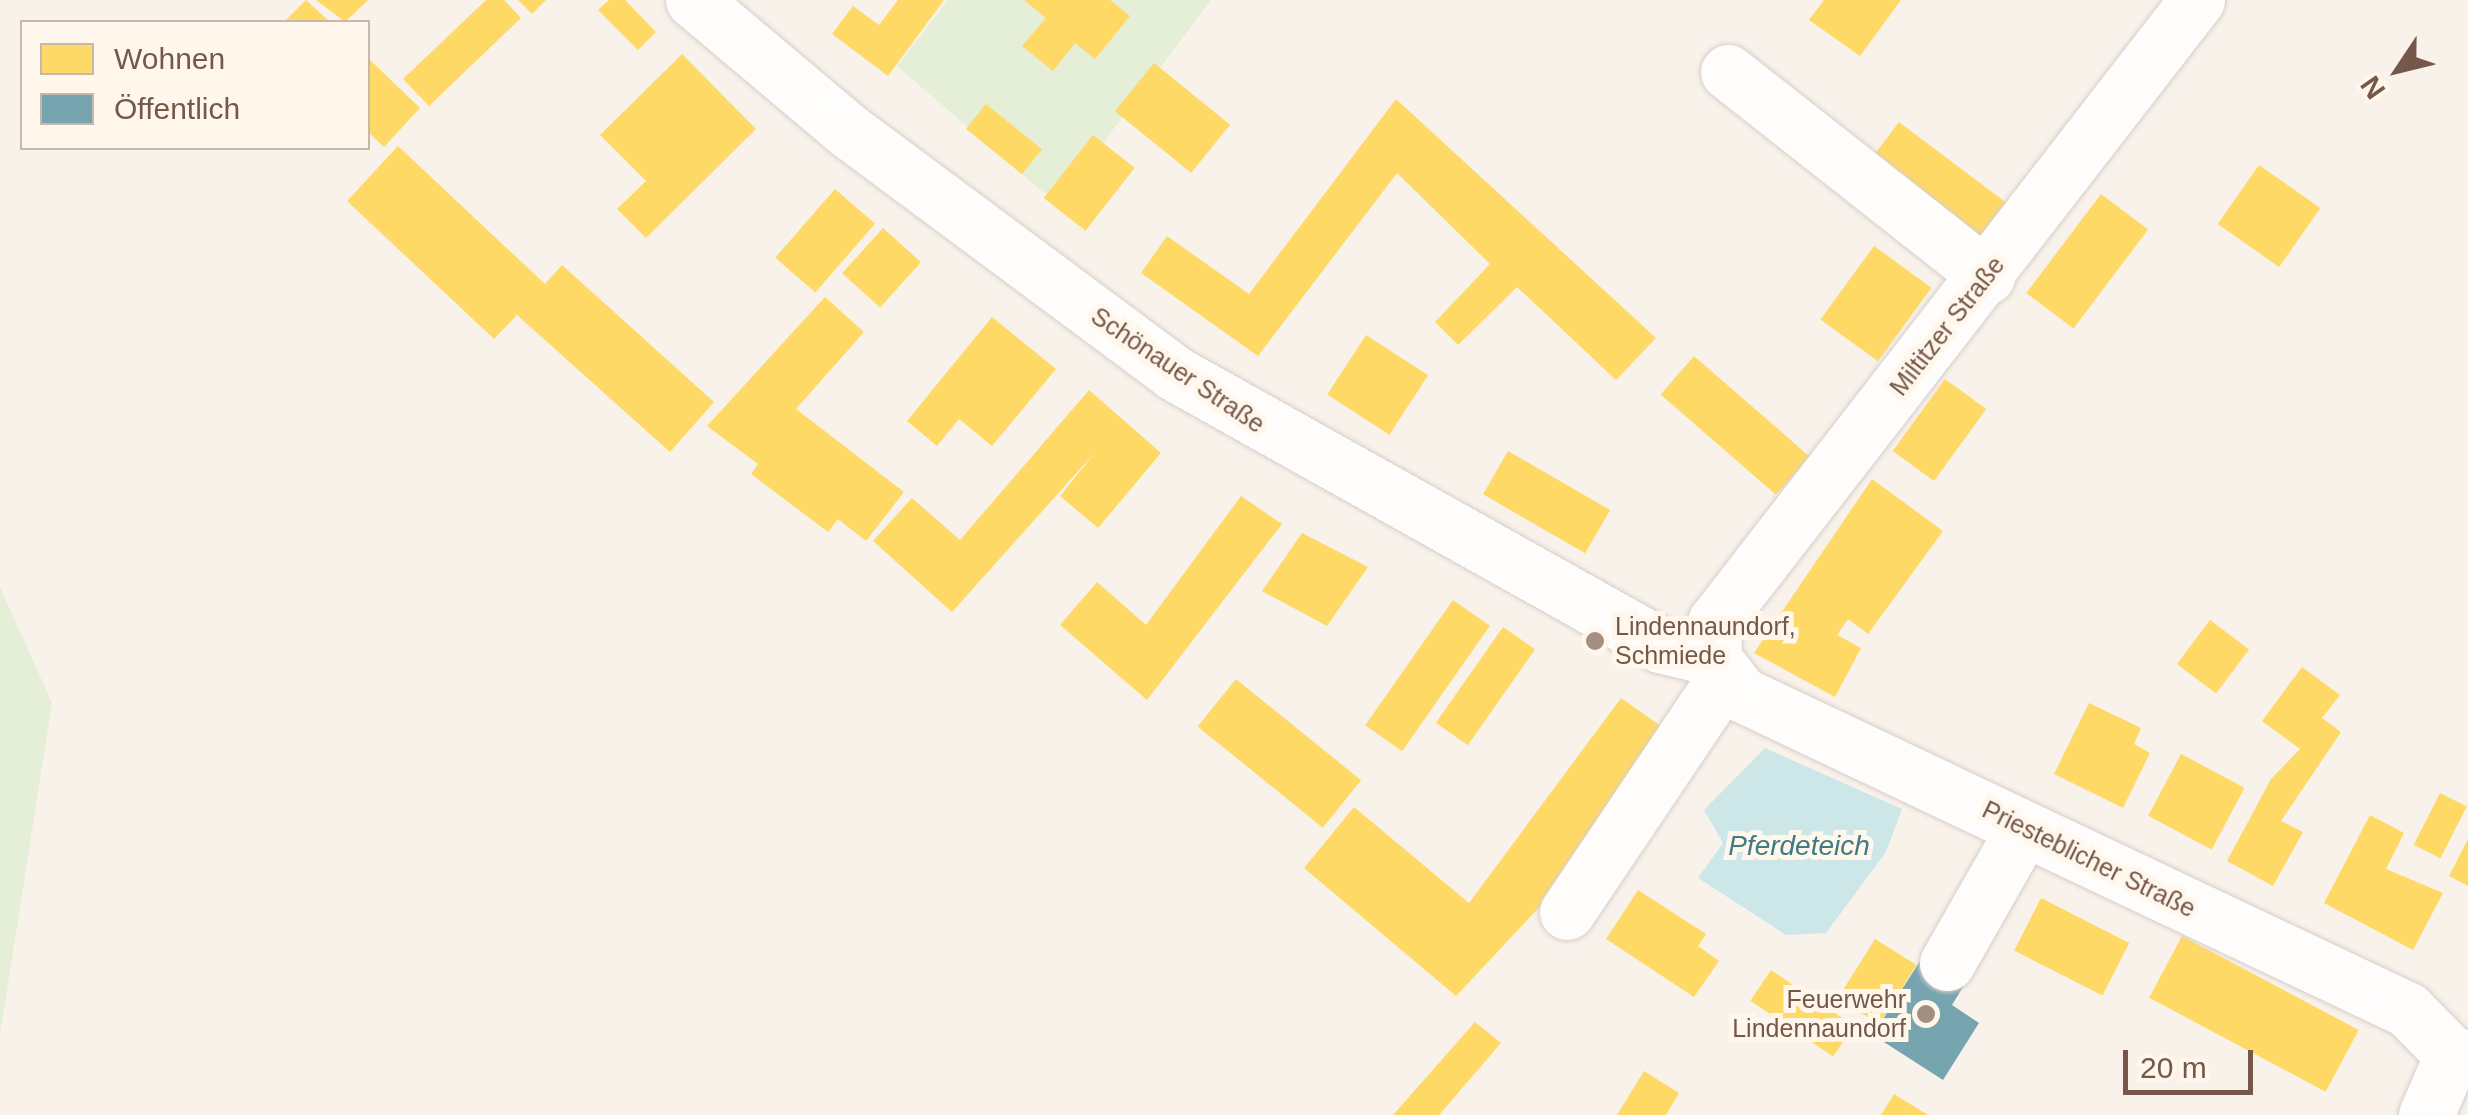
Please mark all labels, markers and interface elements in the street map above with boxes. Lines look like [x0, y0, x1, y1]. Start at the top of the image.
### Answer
legend [20, 20, 370, 150]
north arrow [2348, 20, 2448, 120]
text: Wohnen [114, 42, 225, 75]
text: N [2355, 70, 2392, 105]
text: Öffentlich [114, 92, 240, 125]
street label: Miltitzer Straße [1883, 251, 2011, 401]
street label: Schönauer Straße [1086, 301, 1270, 439]
place label: Lindennaundorf, Schmiede [1615, 612, 1796, 671]
marker: Lindennaundorf, Schmiede [1584, 630, 1606, 652]
street label: Priesteblicher Straße [1978, 794, 2200, 924]
water label: Pferdeteich [1728, 829, 1870, 863]
place label: Feuerwehr Lindennaundorf [1732, 985, 1906, 1044]
marker: Feuerwehr Lindennaundorf [1915, 1003, 1937, 1025]
scale bar [2128, 1030, 2258, 1092]
text: 20 m [2140, 1051, 2207, 1084]

